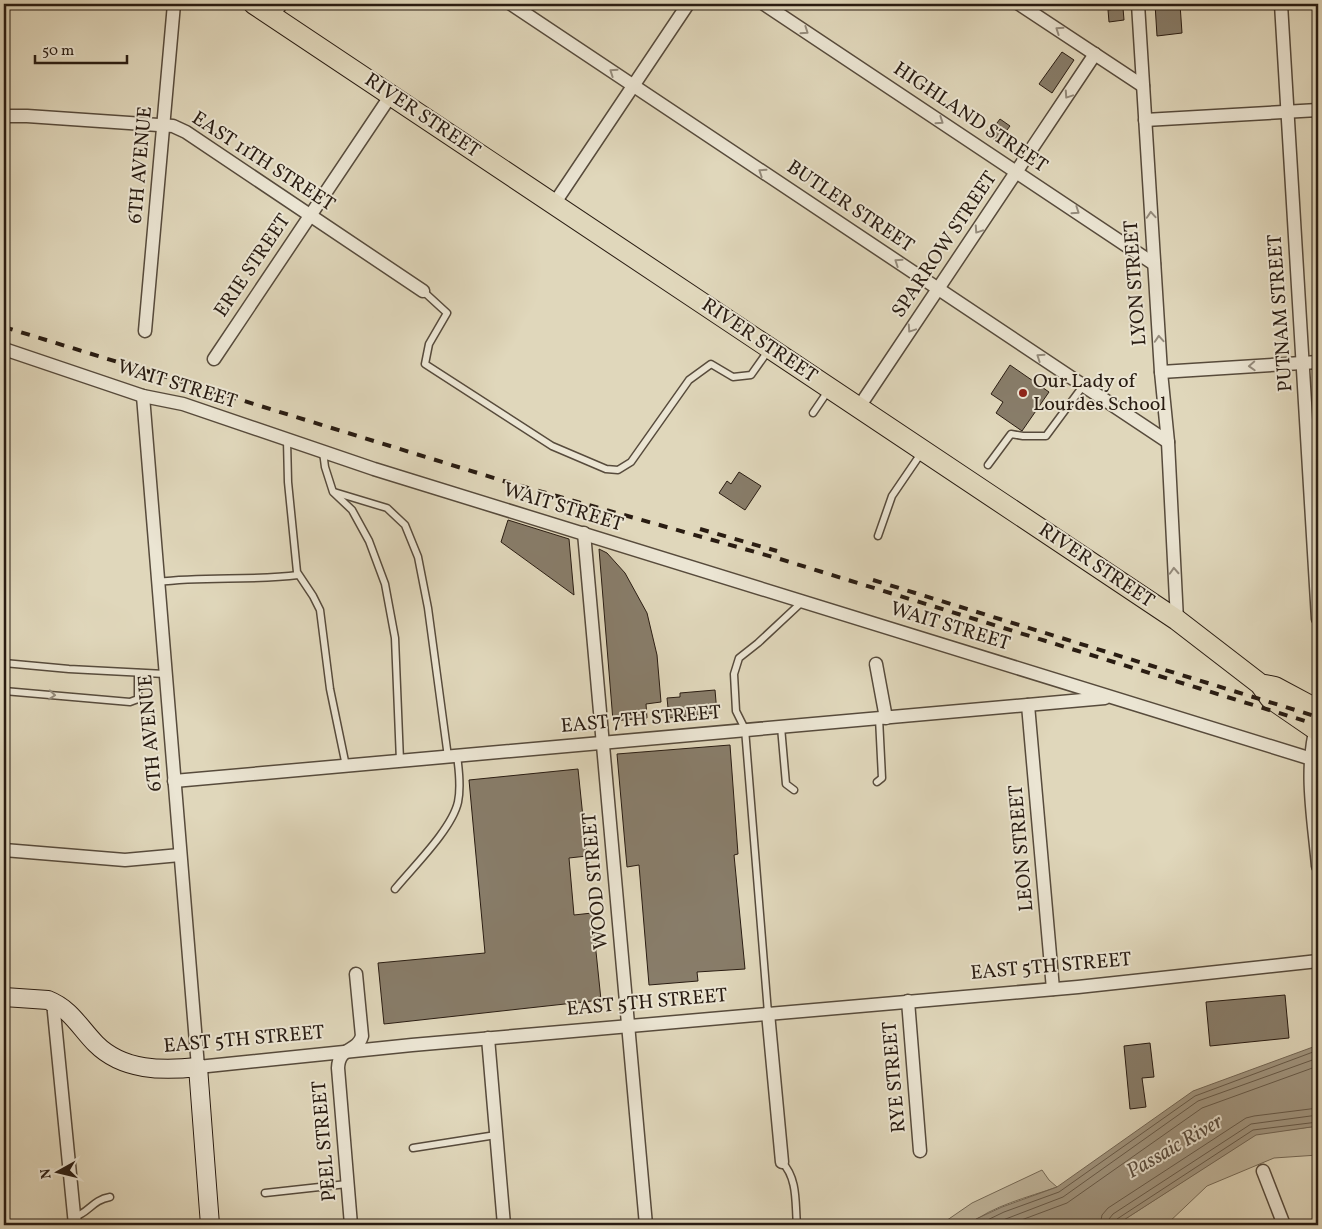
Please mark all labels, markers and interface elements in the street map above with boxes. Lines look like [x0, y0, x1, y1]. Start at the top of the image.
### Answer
one-way arrow [799, 25, 809, 34]
one-way arrow [1055, 27, 1064, 36]
scale bar [35, 32, 128, 64]
text: 50 m [42, 41, 74, 62]
street label: HIGHLAND STREET [887, 56, 1053, 180]
street label: RIVER STREET [358, 67, 486, 165]
one-way arrow [609, 69, 618, 78]
one-way arrow [1065, 89, 1074, 99]
street label: 6TH AVENUE [122, 105, 160, 225]
street label: EAST 11TH STREET [186, 105, 340, 219]
one-way arrow [935, 114, 944, 124]
street label: BUTLER STREET [781, 154, 920, 260]
street label: SPARROW STREET [885, 166, 1005, 324]
one-way arrow [759, 169, 768, 178]
one-way arrow [1070, 205, 1079, 214]
street label: ERIE STREET [208, 208, 298, 323]
one-way arrow [1145, 211, 1156, 219]
street label: LYON STREET [1118, 219, 1154, 347]
one-way arrow [975, 224, 984, 234]
street label: PUTNAM STREET [1262, 233, 1300, 393]
one-way arrow [894, 259, 903, 268]
street label: RIVER STREET [695, 292, 823, 390]
one-way arrow [908, 324, 917, 333]
one-way arrow [1153, 335, 1164, 343]
street label: WAIT STREET [113, 353, 241, 417]
one-way arrow [1036, 354, 1045, 363]
one-way arrow [1248, 361, 1256, 372]
place label: Our Lady of Lourdes School [1033, 368, 1166, 419]
marker: Our Lady of Lourdes School [1017, 387, 1029, 399]
street label: WAIT STREET [499, 476, 627, 540]
street label: RIVER STREET [1032, 517, 1160, 615]
one-way arrow [1169, 567, 1180, 575]
street label: WAIT STREET [886, 595, 1014, 659]
street label: 6TH AVENUE [132, 673, 170, 793]
one-way arrow [49, 690, 57, 701]
street label: EAST 7TH STREET [560, 699, 723, 741]
street label: LEON STREET [1002, 783, 1041, 913]
street label: WOOD STREET [576, 811, 616, 951]
street label: EAST 5TH STREET [969, 946, 1133, 988]
street label: EAST 5TH STREET [565, 982, 729, 1024]
street label: EAST 5TH STREET [162, 1019, 326, 1061]
street label: RYE STREET [876, 1020, 914, 1134]
street label: PEEL STREET [306, 1079, 344, 1203]
water label: Passaic River [1121, 1108, 1229, 1186]
north arrow [32, 1146, 82, 1196]
text: N [36, 1167, 57, 1180]

